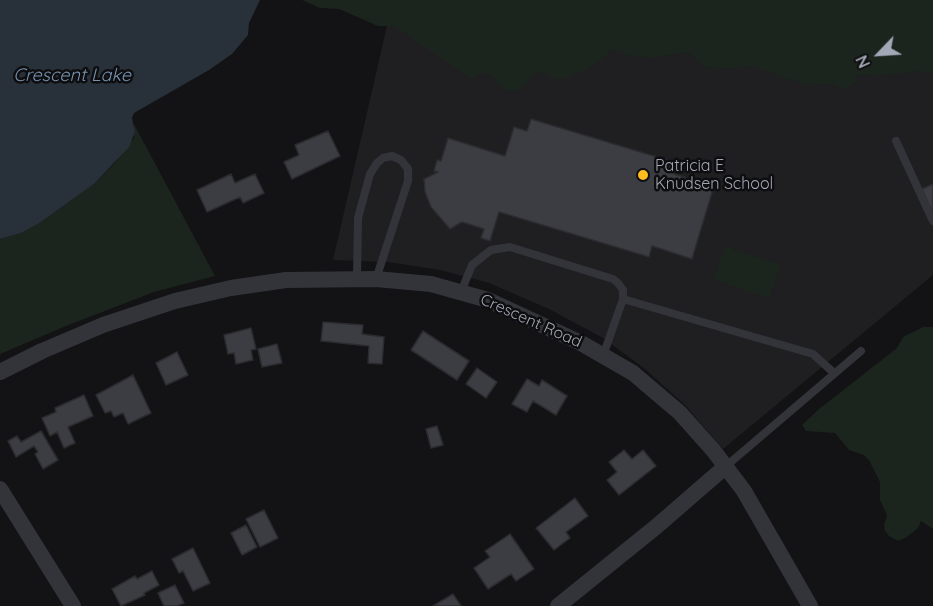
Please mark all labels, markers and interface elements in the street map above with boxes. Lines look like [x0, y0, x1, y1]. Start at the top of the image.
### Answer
north arrow [849, 24, 909, 84]
text: N [851, 52, 874, 71]
water label: Crescent Lake [13, 65, 131, 87]
place label: Patricia E Knudsen School [655, 156, 773, 194]
marker: Patricia E Knudsen School [636, 168, 650, 182]
street label: Crescent Road [477, 290, 585, 352]

